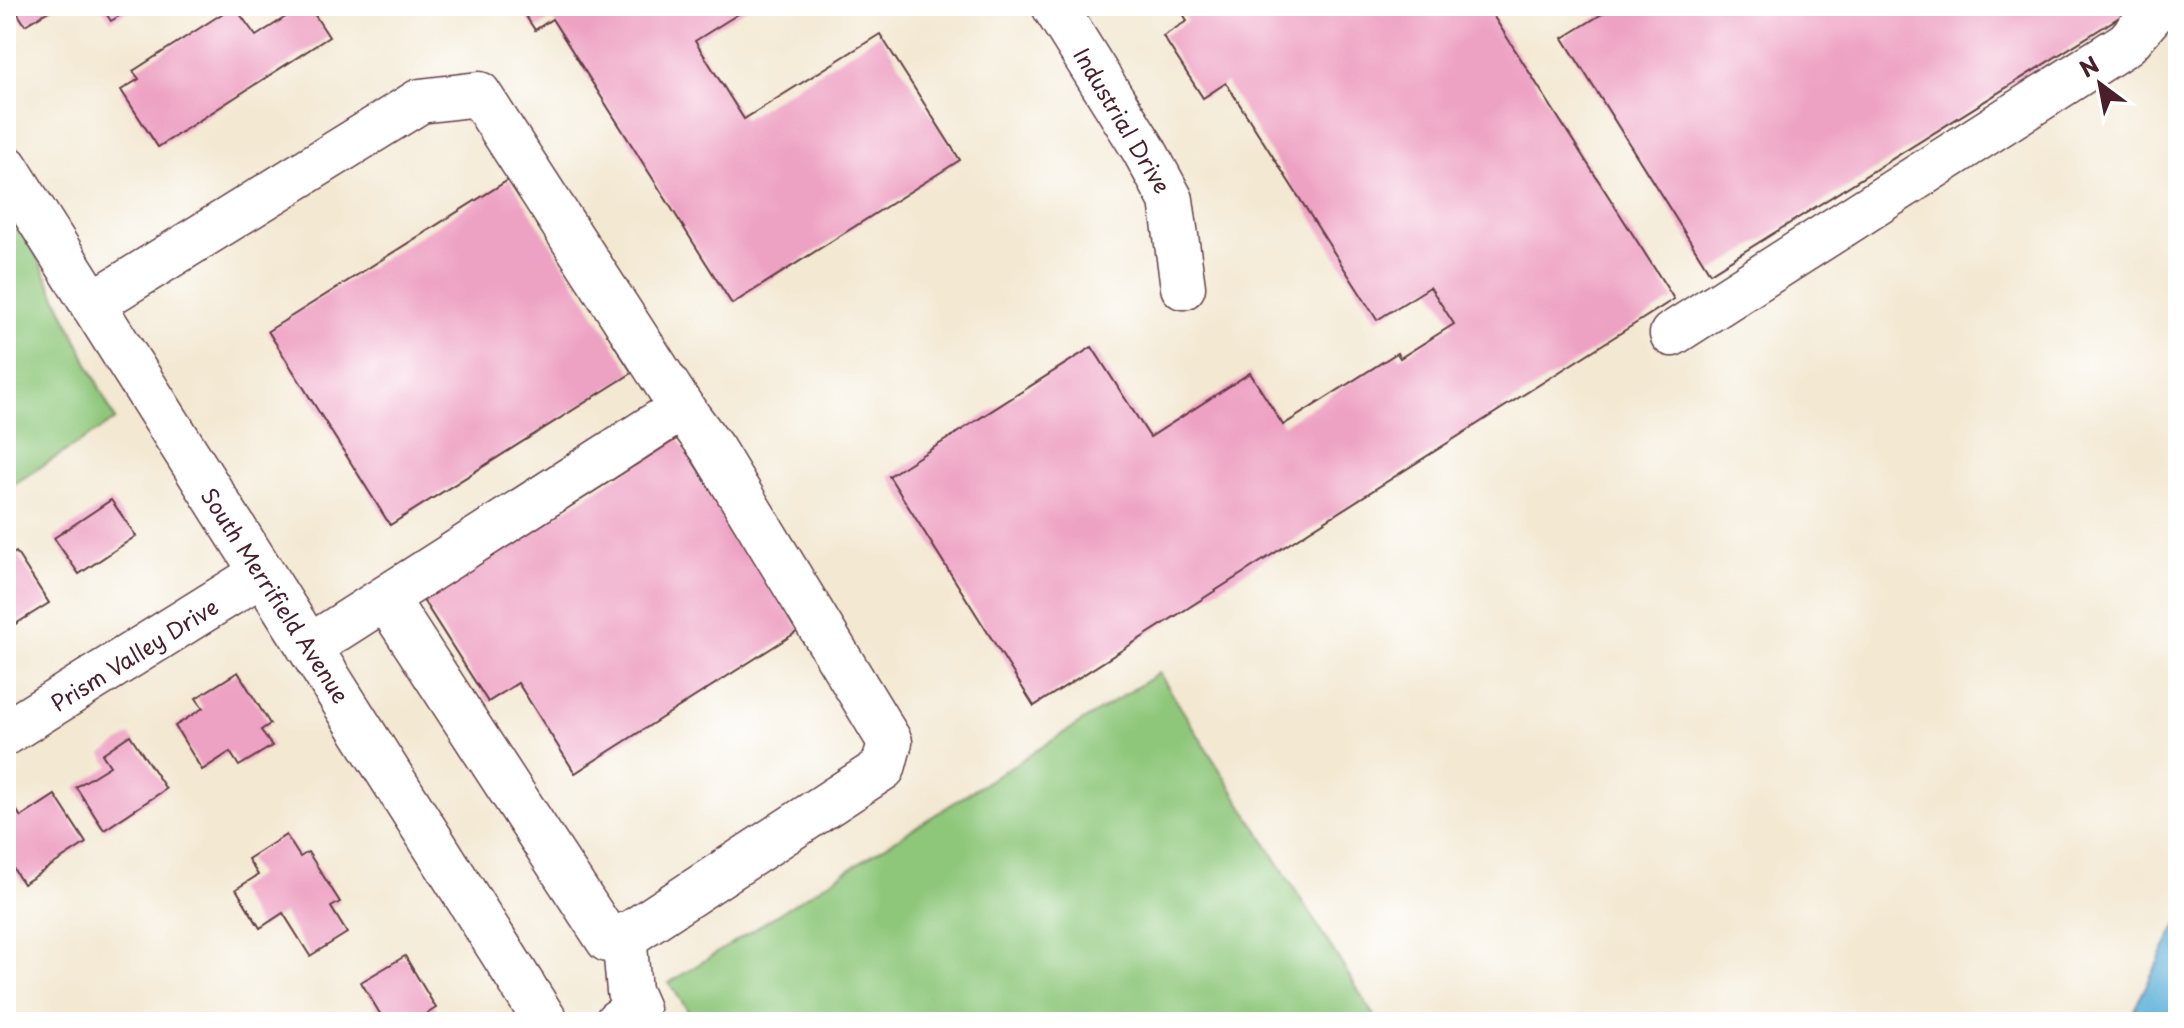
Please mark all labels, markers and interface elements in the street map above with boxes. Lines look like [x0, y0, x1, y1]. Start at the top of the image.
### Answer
street label: Industrial Drive [1066, 41, 1180, 199]
north arrow [2060, 44, 2140, 124]
text: N [2072, 47, 2105, 84]
street label: South Merrifield Avenue [194, 481, 358, 709]
street label: Prism Valley Drive [44, 589, 224, 719]

